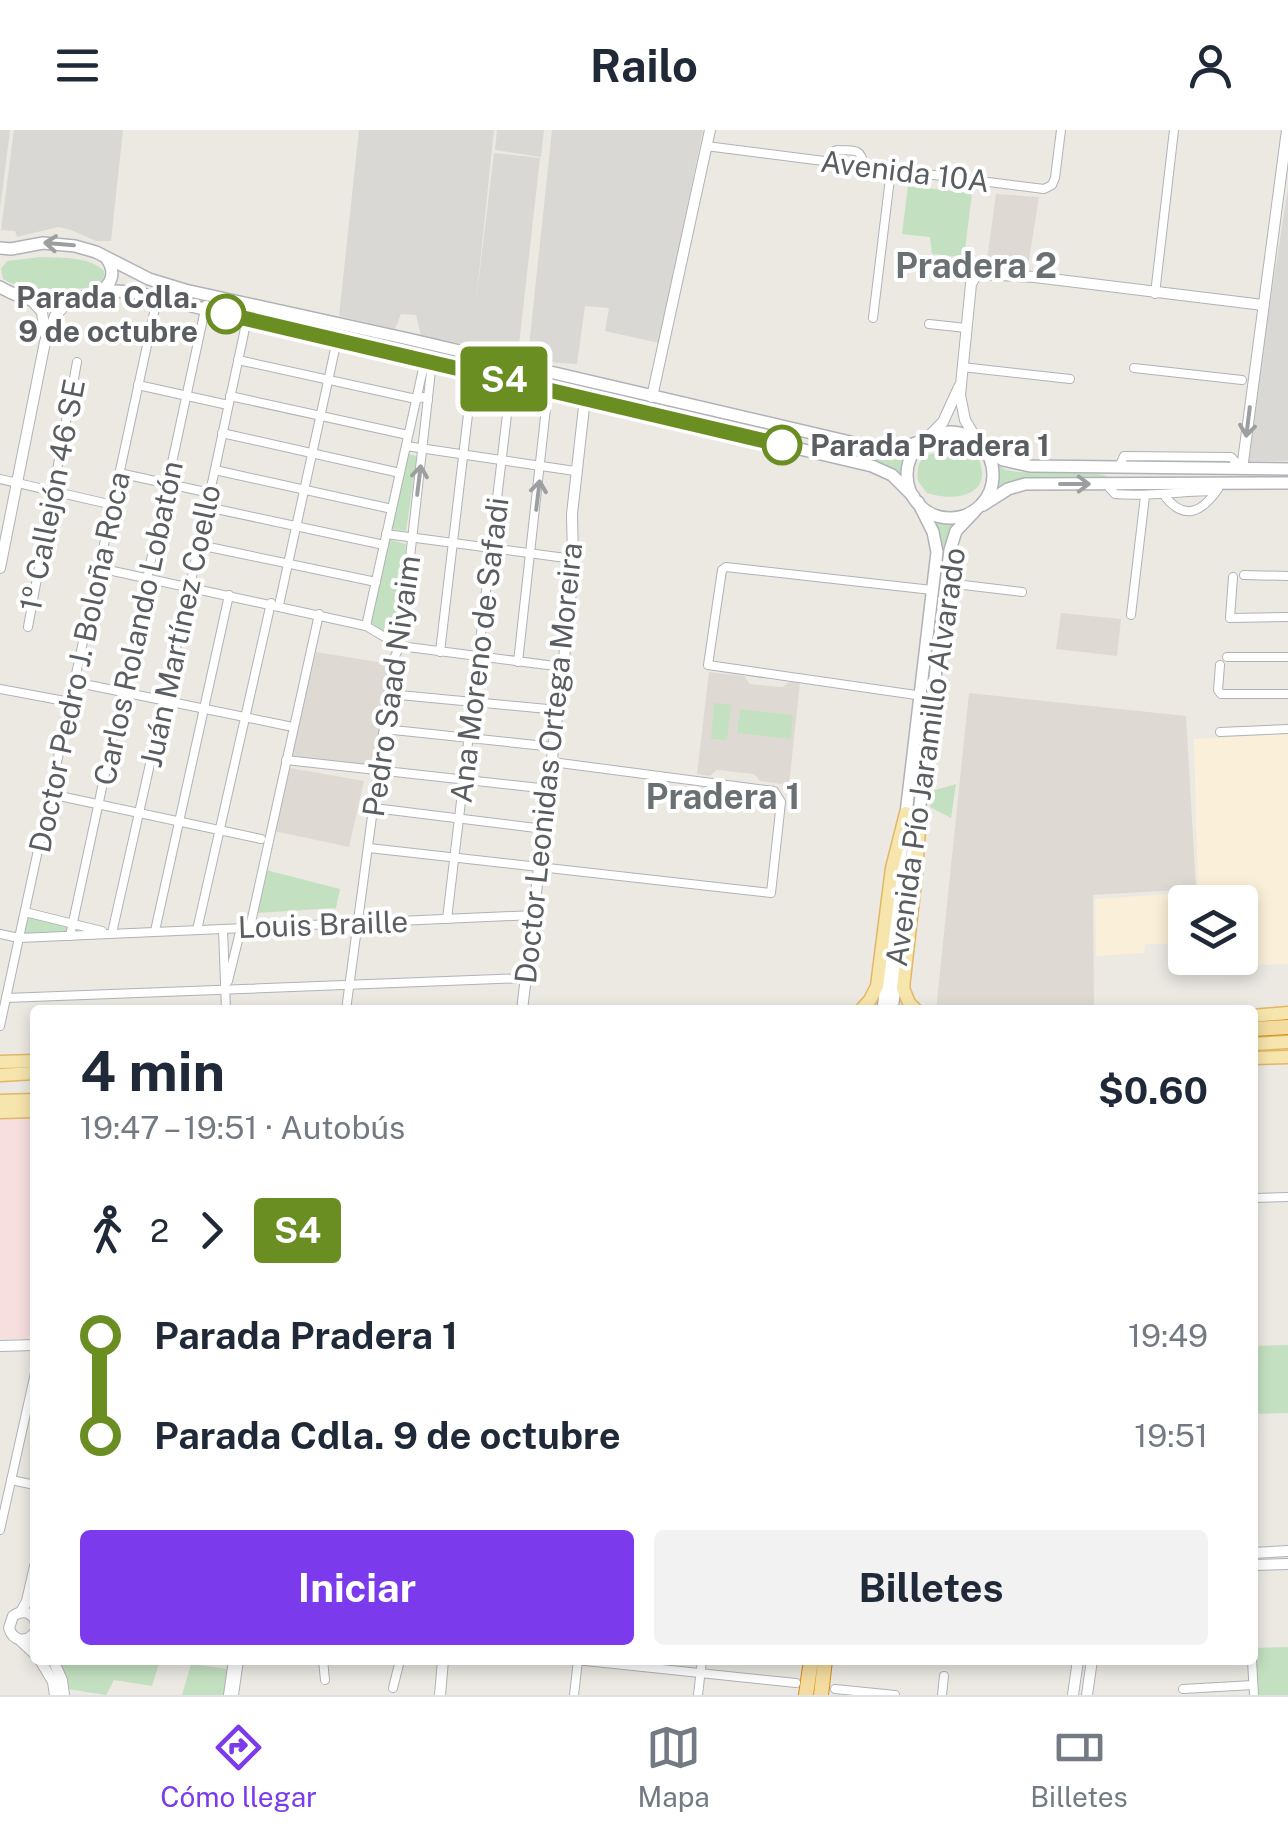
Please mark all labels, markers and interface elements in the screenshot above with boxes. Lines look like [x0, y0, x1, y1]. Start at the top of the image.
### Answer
icon: menu [50, 38, 105, 93]
icon: person [1183, 38, 1238, 93]
text: Railo [590, 39, 698, 92]
street label: Avenida 10A [819, 143, 991, 199]
one-way arrow [43, 235, 76, 254]
district label: Pradera 2 [895, 245, 1057, 286]
place label: Parada Cdla. 9 de octubre [16, 279, 198, 349]
marker: Parada Cdla. 9 de octubre [207, 295, 245, 333]
line badge: S4 [459, 346, 549, 412]
text: S4 [480, 359, 528, 400]
street label: 1º Callejón 46 SE [12, 376, 92, 614]
one-way arrow [1238, 405, 1257, 438]
marker: Parada Pradera 1 [763, 426, 801, 464]
place label: Parada Pradera 1 [810, 427, 1050, 463]
street label: Carlos Rolando Lobatón [86, 457, 190, 789]
one-way arrow [410, 464, 429, 496]
street label: Doctor Pedro J. Boloña Roca [21, 468, 137, 856]
one-way arrow [1058, 474, 1090, 494]
one-way arrow [529, 480, 548, 512]
street label: Juán Martínez Coello [132, 481, 228, 771]
street label: Ana Moreno de Safadi [442, 495, 516, 805]
street label: Doctor Leonidas Ortega Moreira [507, 541, 589, 985]
street label: Avenida Pío Jaramillo Alvarado [878, 545, 972, 969]
street label: Pedro Saad Niyaim [355, 553, 427, 819]
district label: Pradera 1 [646, 776, 800, 817]
map controls [1168, 885, 1258, 975]
button: layers [1168, 885, 1258, 975]
street label: Louis Braille [237, 903, 409, 945]
text: 4 min [80, 1039, 225, 1103]
text: $0.60 [1098, 1068, 1208, 1113]
text: 19:47 – 19:51 · Autobús [80, 1109, 405, 1146]
icon: walk [80, 1203, 135, 1258]
icon: forward [184, 1203, 239, 1258]
text: S4 [274, 1210, 321, 1251]
text: 2 [150, 1212, 169, 1249]
text: Parada Pradera 1 [154, 1313, 458, 1358]
text: 19:49 [1128, 1317, 1208, 1354]
text: Parada Cdla. 9 de octubre [154, 1413, 621, 1458]
text: 19:51 [1134, 1417, 1208, 1454]
button: Iniciar [80, 1530, 634, 1645]
button: Billetes [654, 1530, 1208, 1645]
tab: Cómo llegar [160, 1720, 317, 1813]
tab: Mapa [638, 1720, 710, 1813]
tab: Billetes [1030, 1720, 1128, 1813]

